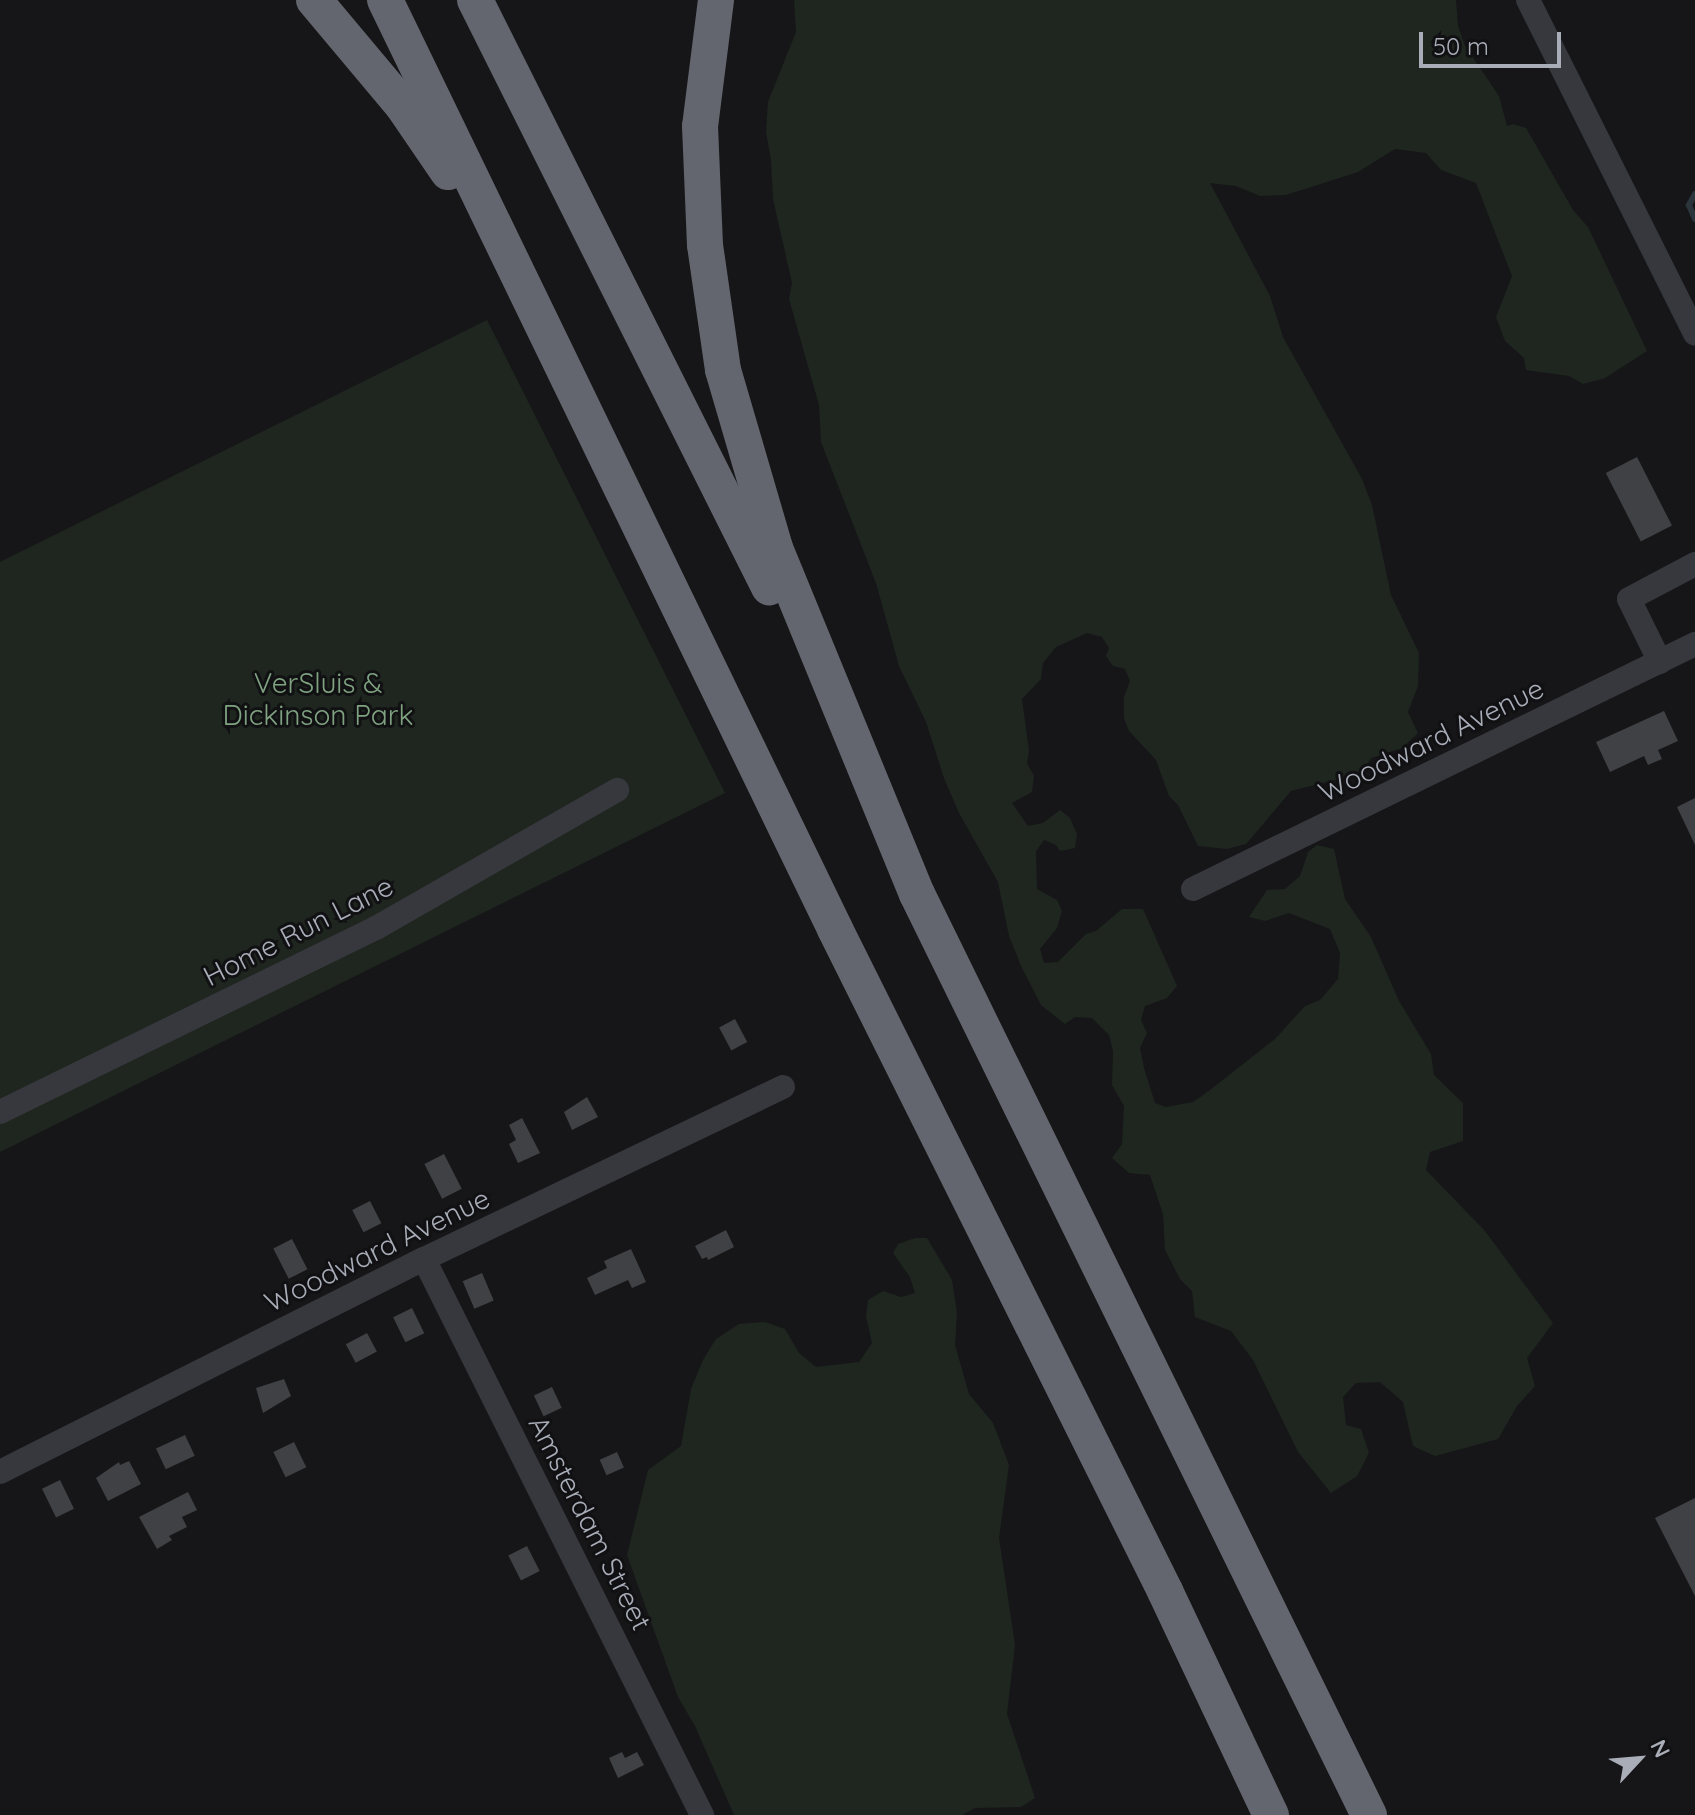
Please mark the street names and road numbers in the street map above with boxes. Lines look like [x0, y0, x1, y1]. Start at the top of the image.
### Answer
street label: Woodward Avenue [1313, 671, 1549, 809]
street label: Home Run Lane [198, 869, 398, 993]
street label: Woodward Avenue [259, 1181, 495, 1319]
street label: Amsterdam Street [522, 1410, 658, 1636]

